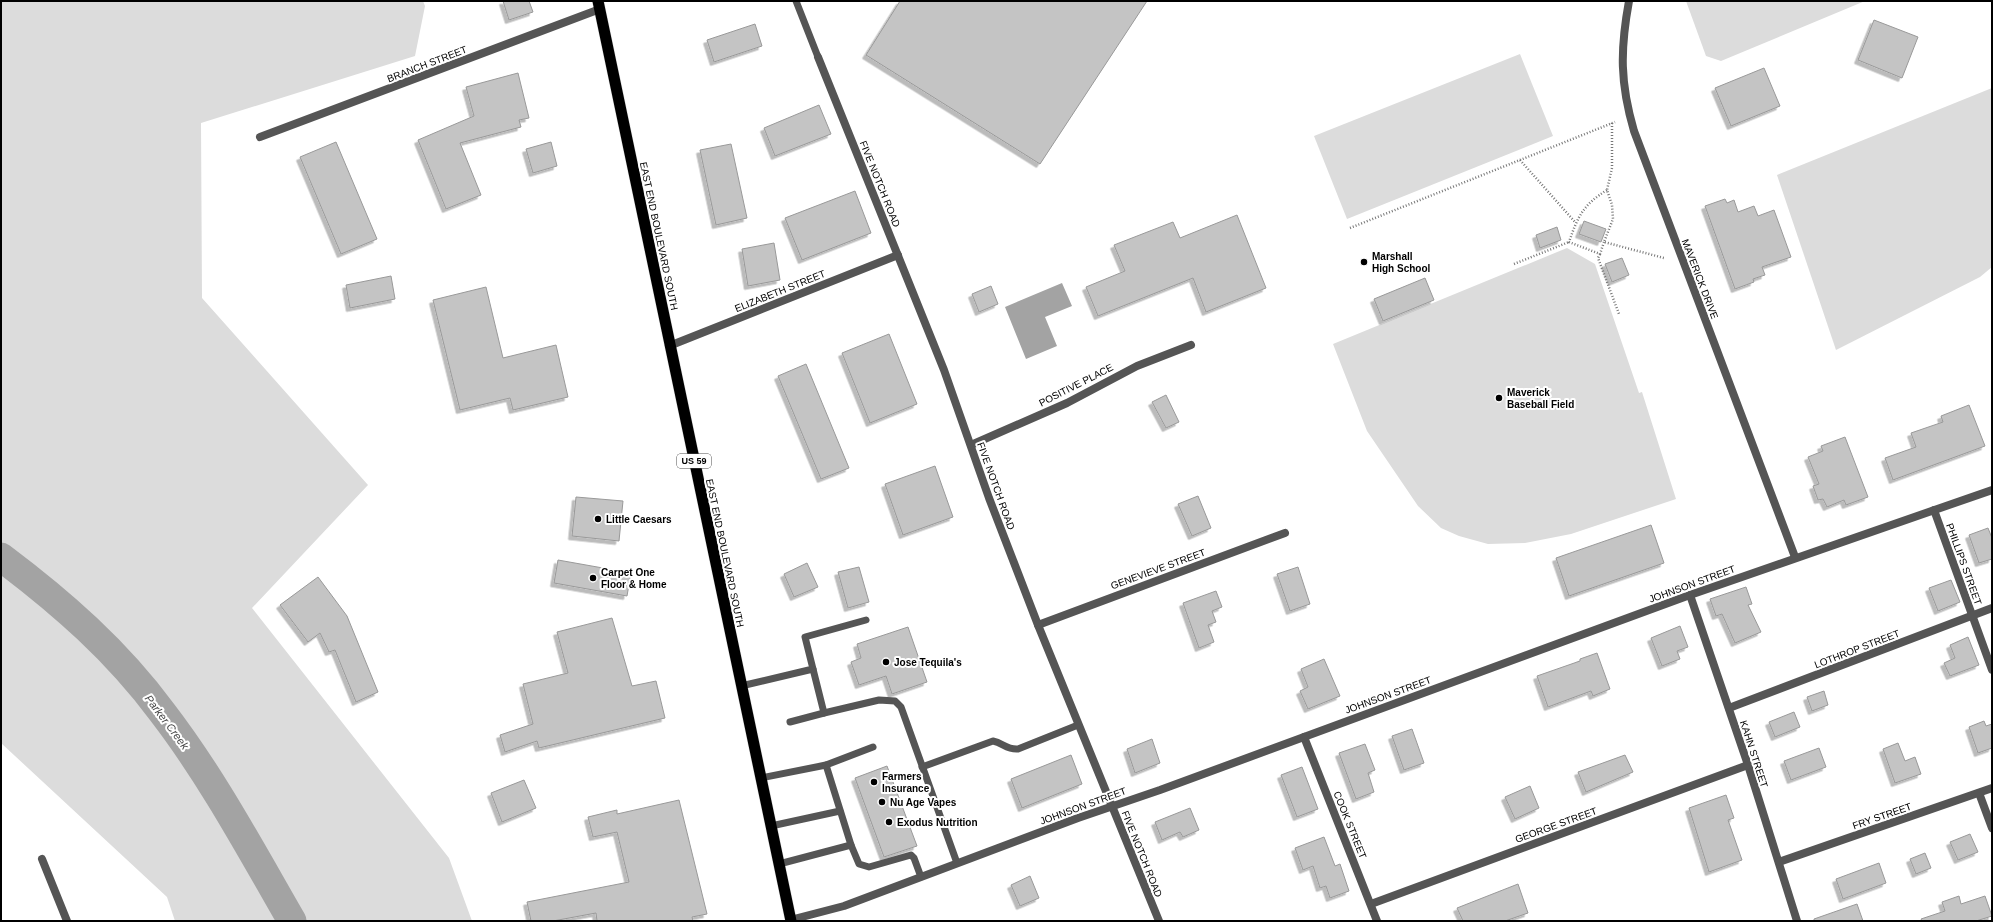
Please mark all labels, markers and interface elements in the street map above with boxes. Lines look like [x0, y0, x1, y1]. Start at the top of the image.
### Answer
street label: BRANCH STREET [386, 44, 468, 84]
street label: FIVE NOTCH ROAD [858, 139, 902, 229]
street label: EAST END BOULEVARD SOUTH [638, 161, 680, 311]
street label: MAVERICK DRIVE [1680, 237, 1720, 321]
place label: Marshall High School [1372, 251, 1431, 274]
marker: Marshall High School [1359, 257, 1369, 267]
street label: ELIZABETH STREET [733, 268, 827, 314]
street label: POSITIVE PLACE [1037, 361, 1115, 408]
place label: Maverick Baseball Field [1507, 387, 1574, 410]
marker: Maverick Baseball Field [1494, 393, 1504, 403]
street label: FIVE NOTCH ROAD [975, 441, 1017, 531]
road number: US 59 [677, 454, 711, 468]
street label: EAST END BOULEVARD SOUTH [704, 478, 746, 628]
marker: Little Caesars [593, 514, 603, 524]
place label: Little Caesars [606, 514, 672, 525]
street label: PHILLIPS STREET [1944, 522, 1984, 606]
street label: GENEVIEVE STREET [1109, 547, 1207, 591]
street label: JOHNSON STREET [1647, 563, 1737, 605]
place label: Carpet One Floor & Home [601, 567, 667, 590]
marker: Carpet One Floor & Home [588, 573, 598, 583]
street label: LOTHROP STREET [1813, 628, 1901, 670]
marker: Jose Tequila's [881, 657, 891, 667]
place label: Jose Tequila's [894, 657, 962, 668]
street label: JOHNSON STREET [1343, 674, 1433, 716]
water label: Parker Creek [143, 693, 192, 752]
street label: KAHN STREET [1738, 719, 1770, 789]
place label: Farmers Insurance [882, 771, 930, 794]
marker: Farmers Insurance [869, 777, 879, 787]
street label: JOHNSON STREET [1038, 785, 1128, 827]
street label: COOK STREET [1331, 790, 1369, 860]
marker: Nu Age Vapes [877, 797, 887, 807]
place label: Nu Age Vapes [890, 797, 957, 808]
street label: FRY STREET [1851, 801, 1913, 831]
street label: GEORGE STREET [1514, 805, 1598, 845]
street label: FIVE NOTCH ROAD [1120, 809, 1164, 899]
marker: Exodus Nutrition [884, 817, 894, 827]
place label: Exodus Nutrition [897, 817, 978, 828]

